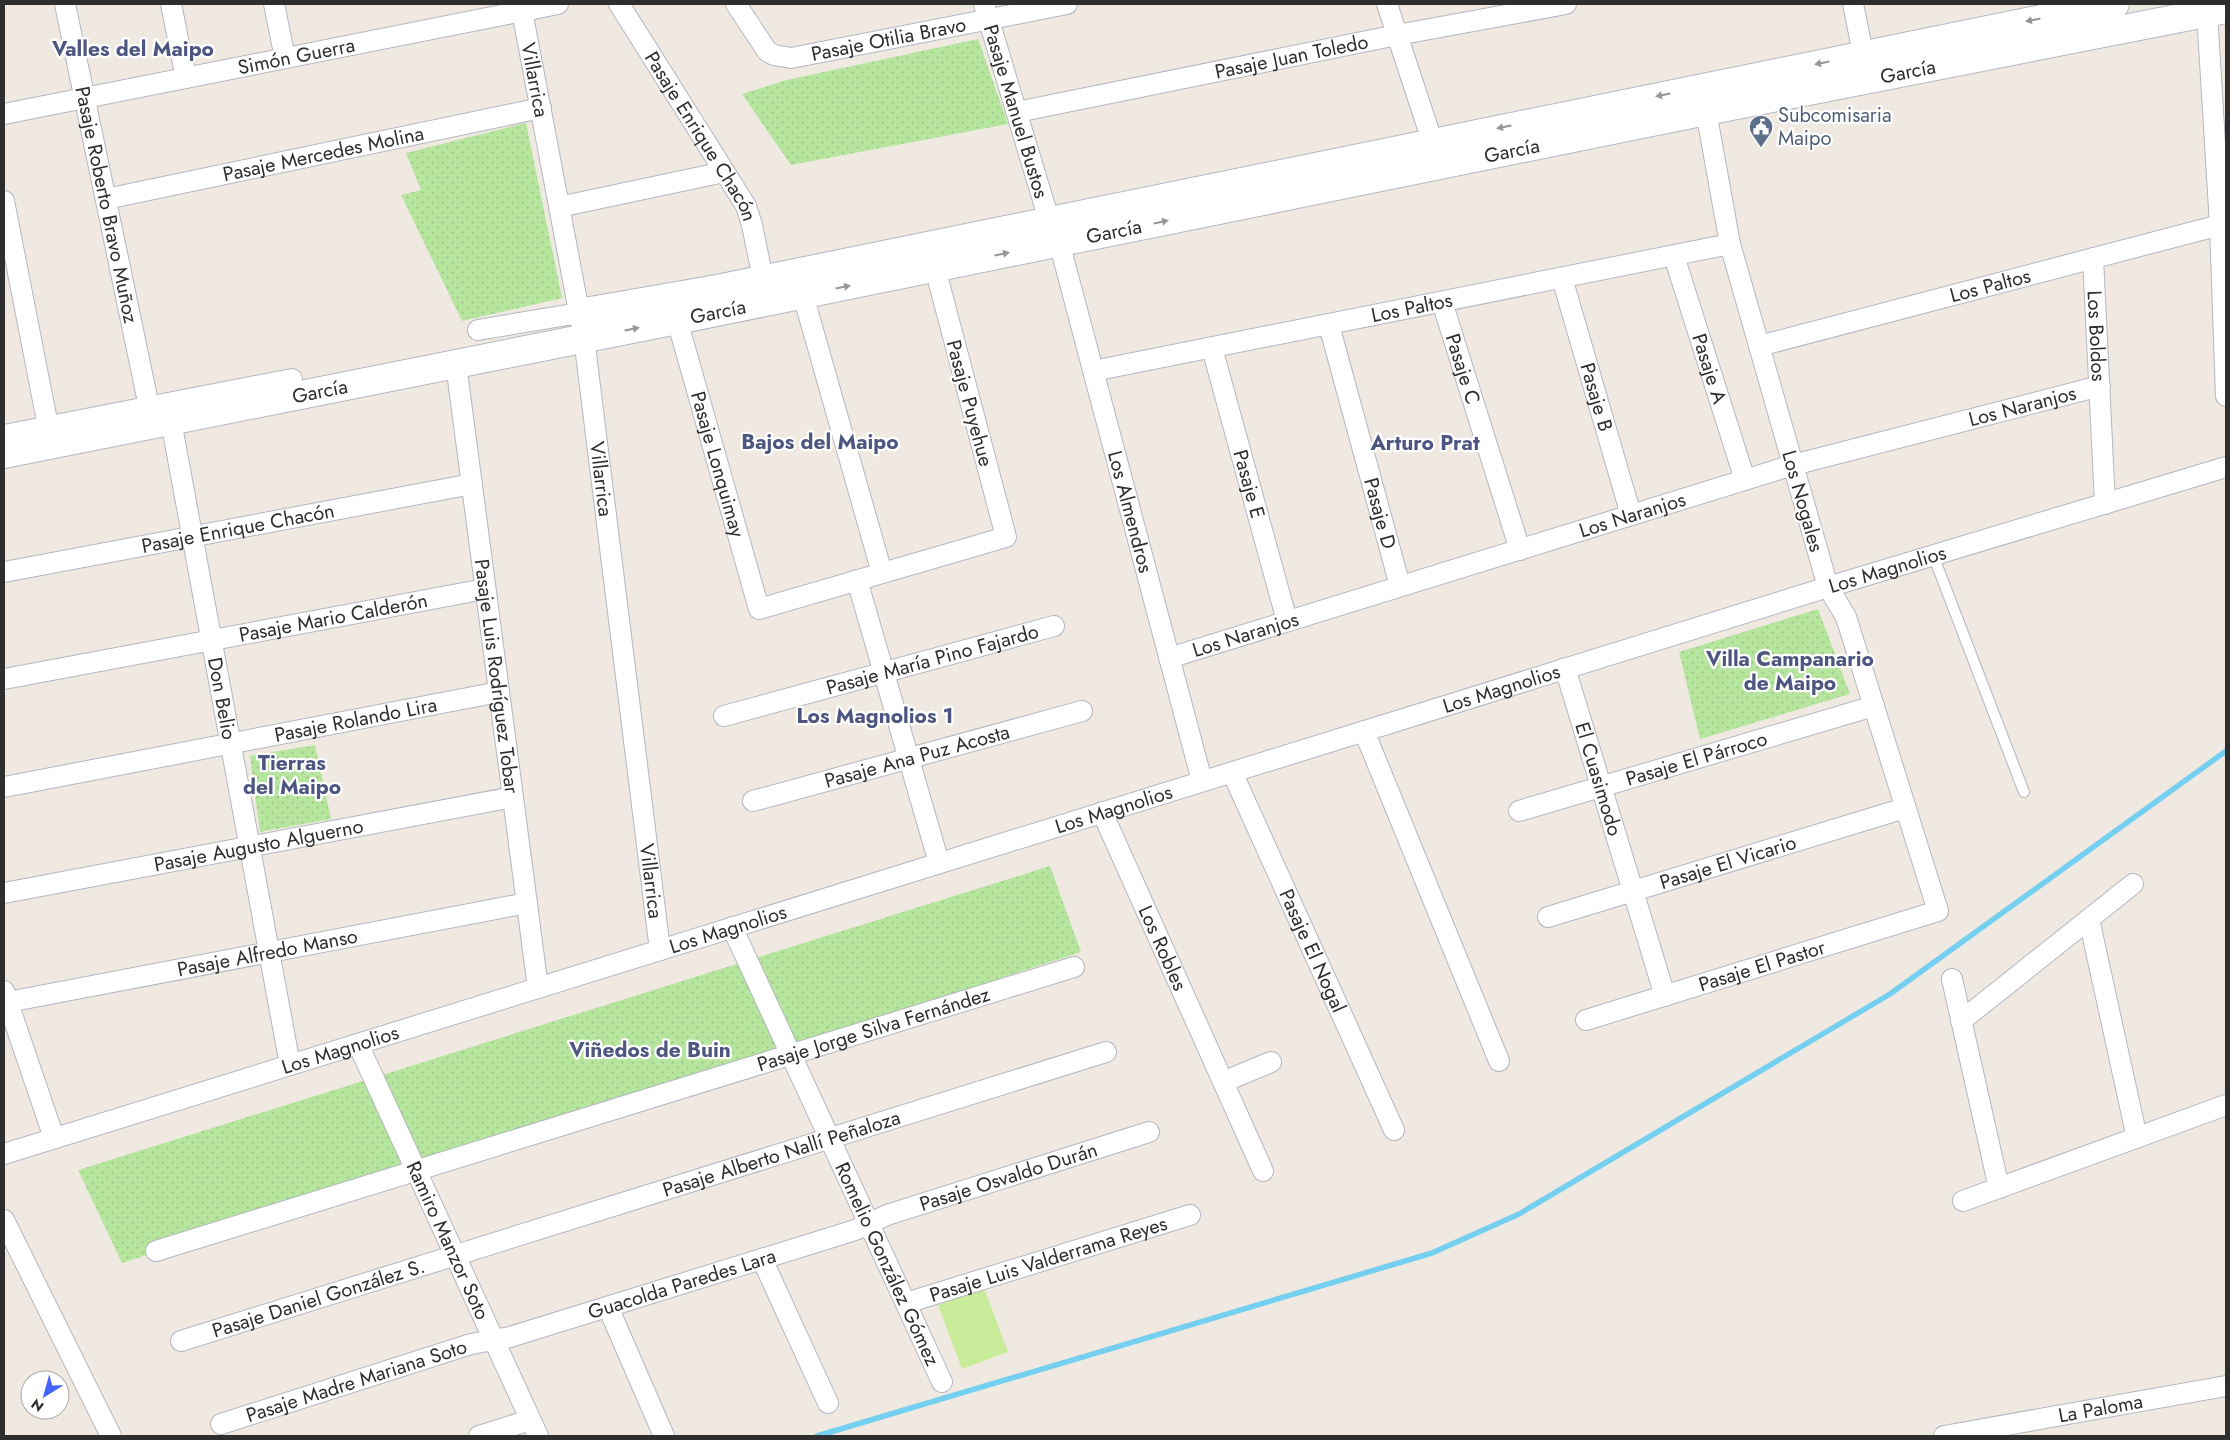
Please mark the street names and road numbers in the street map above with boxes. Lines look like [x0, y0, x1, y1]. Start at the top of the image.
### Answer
street label: Pasaje Otilia Bravo [809, 10, 969, 69]
street label: Pasaje Manuel Bustos [976, 21, 1056, 202]
street label: Pasaje Juan Toledo [1212, 27, 1371, 87]
street label: Simón Guerra [235, 31, 358, 82]
street label: Villarrica [513, 40, 556, 120]
street label: Pasaje Enrique Chacón [637, 46, 764, 225]
street label: García [1878, 52, 1938, 92]
street label: Pasaje Roberto Bravo Muñoz [68, 84, 145, 326]
street label: Pasaje Mercedes Molina [220, 119, 427, 189]
street label: García [1481, 131, 1542, 171]
street label: García [1084, 212, 1144, 252]
street label: Los Paltos [1947, 261, 2034, 310]
street label: Los Paltos [1369, 286, 1455, 330]
street label: Los Boldos [2080, 290, 2113, 382]
street label: García [688, 292, 748, 332]
street label: Pasaje C [1438, 330, 1487, 408]
street label: Pasaje A [1684, 330, 1734, 408]
street label: Pasaje Puyehue [939, 337, 1000, 470]
street label: Pasaje B [1572, 359, 1620, 435]
street label: García [290, 372, 350, 411]
street label: Los Naranjos [1966, 379, 2079, 434]
street label: Pasaje Lonquimay [683, 388, 752, 541]
street label: Villarrica [582, 440, 620, 518]
street label: Pasaje E [1226, 447, 1272, 522]
street label: Los Nogales [1774, 447, 1831, 555]
street label: Los Almendros [1100, 448, 1160, 576]
street label: Pasaje D [1356, 474, 1403, 552]
street label: Los Naranjos [1576, 485, 1689, 545]
street label: Pasaje Enrique Chacón [139, 496, 337, 561]
street label: Los Magnolios [1825, 538, 1950, 601]
street label: Pasaje Luis Rodríguez Tobar [467, 557, 526, 796]
street label: Pasaje Mario Calderón [237, 586, 430, 650]
street label: Los Naranjos [1189, 605, 1302, 665]
street label: Pasaje María Pino Fajardo [823, 617, 1042, 702]
street label: Don Belio [200, 655, 244, 742]
street label: Los Magnolios [1439, 657, 1564, 721]
street label: Pasaje Rolando Lira [272, 690, 439, 750]
street label: Pasaje Ana Puz Acosta [821, 717, 1013, 796]
street label: El Cuasimodo [1567, 719, 1629, 840]
street label: Pasaje El Párroco [1622, 724, 1771, 794]
street label: Los Magnolios [1051, 778, 1176, 841]
street label: Pasaje Augusto Alguerno [152, 812, 366, 879]
street label: Pasaje El Vicario [1656, 828, 1800, 897]
street label: Villarrica [632, 842, 670, 920]
street label: Pasaje El Nogal [1272, 884, 1353, 1017]
street label: Los Magnolios [666, 898, 790, 961]
street label: Los Robles [1131, 901, 1194, 995]
street label: Pasaje Alfredo Manso [175, 922, 360, 984]
street label: Pasaje El Pastor [1695, 933, 1829, 999]
street label: Pasaje Jorge Silva Fernández [754, 980, 994, 1079]
street label: Los Magnolios [278, 1018, 403, 1082]
street label: Pasaje Alberto Nallí Peñaloza [659, 1103, 904, 1205]
street label: Pasaje Osvaldo Durán [916, 1135, 1101, 1219]
street label: Ramiro Manzor Soto [399, 1156, 497, 1325]
street label: Romelio González Gómez [827, 1157, 947, 1371]
street label: Pasaje Luis Valderrama Reyes [926, 1209, 1171, 1310]
street label: Guacolda Paredes Lara [584, 1241, 780, 1327]
street label: Pasaje Daniel González S. [209, 1252, 429, 1345]
street label: Pasaje Madre Mariana Soto [242, 1332, 471, 1430]
street label: La Paloma [2056, 1387, 2145, 1430]

